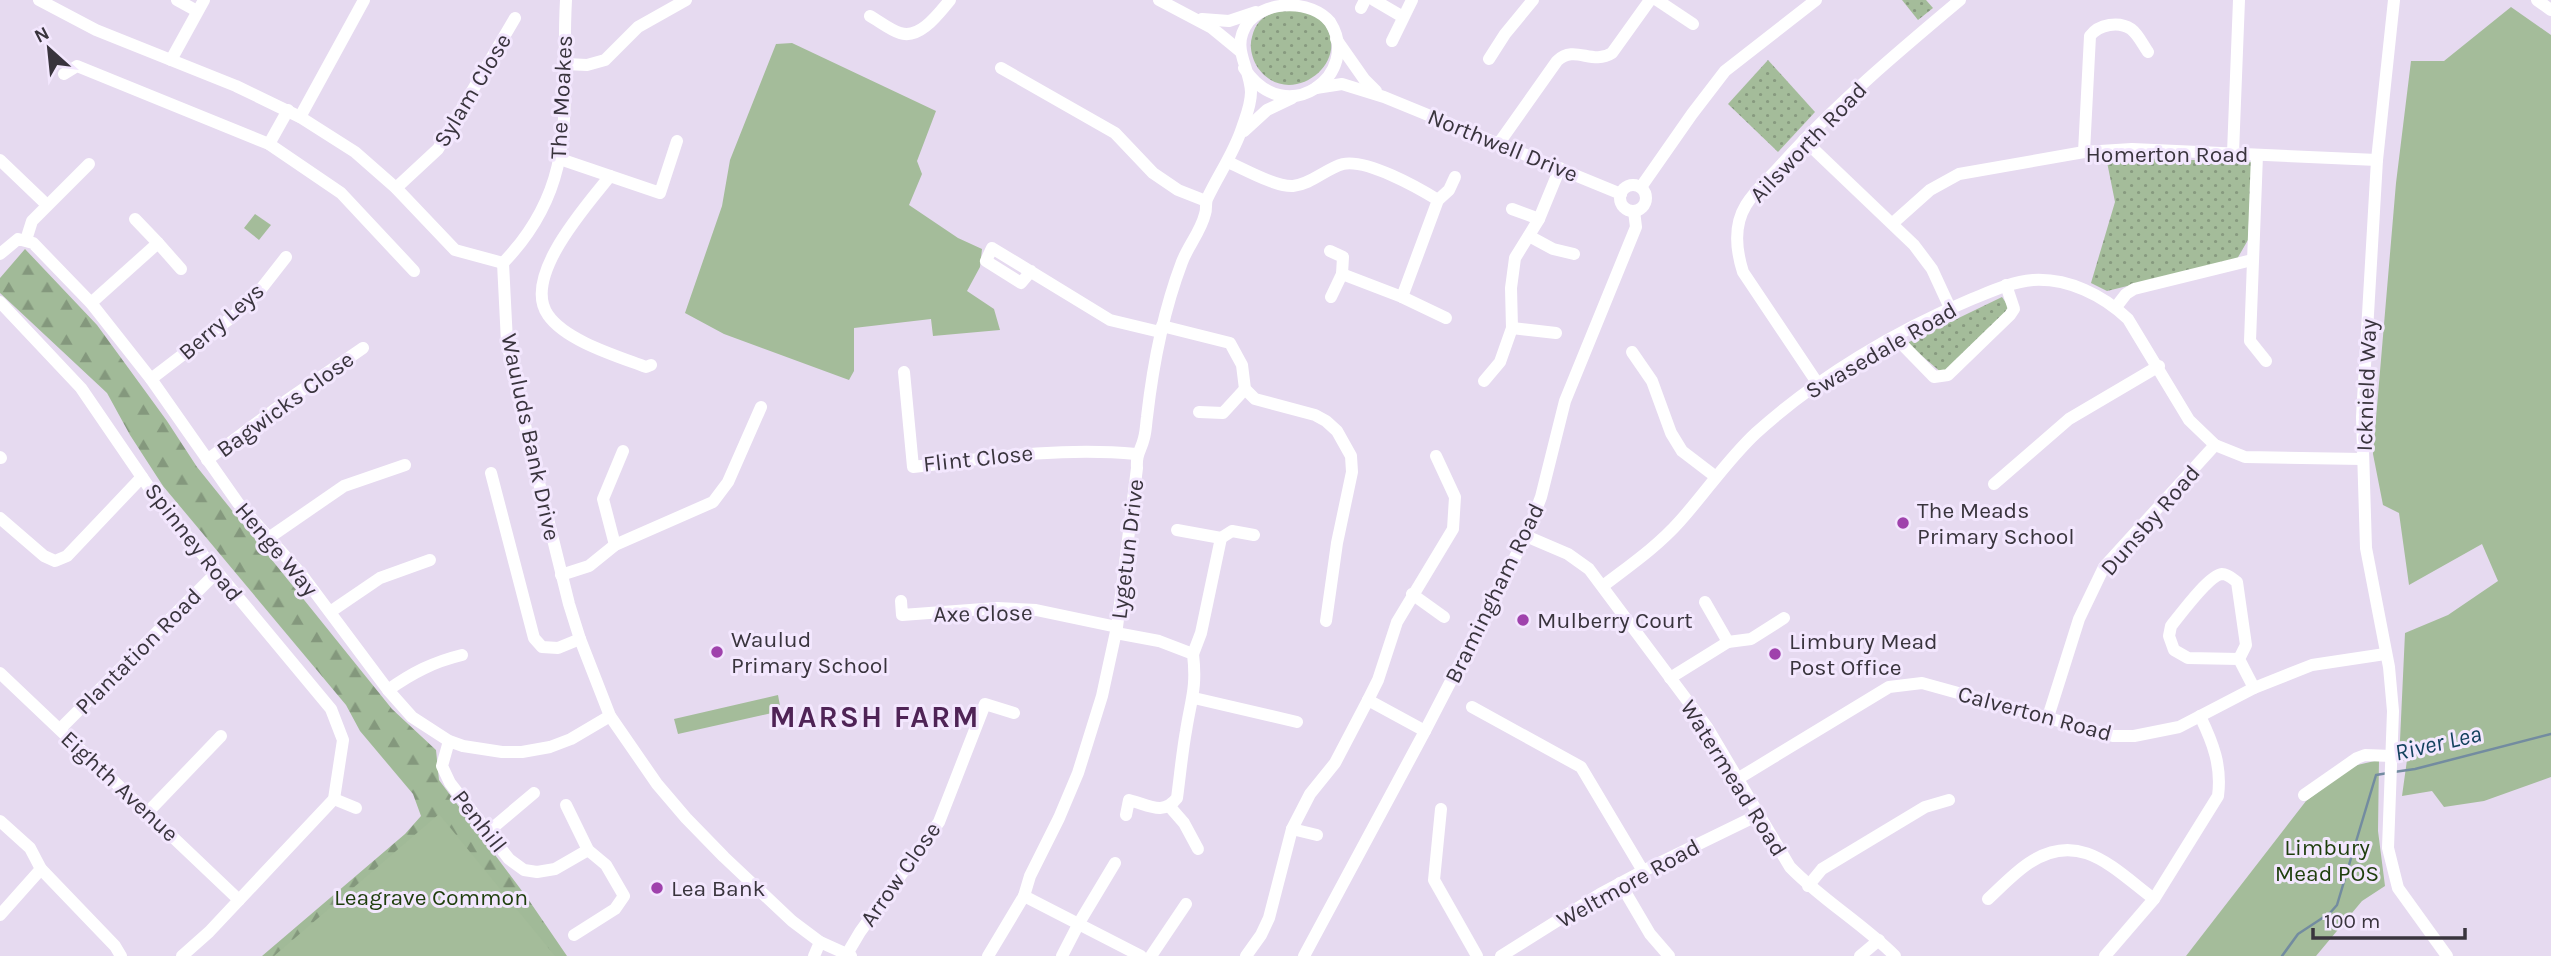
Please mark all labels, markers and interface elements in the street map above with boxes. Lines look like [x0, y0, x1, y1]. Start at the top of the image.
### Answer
north arrow [14, 14, 84, 84]
text: N [31, 22, 53, 48]
street label: Sylam Close [428, 29, 517, 152]
street label: The Moakes [545, 34, 578, 160]
street label: Ailsworth Road [1744, 76, 1873, 208]
street label: Northwell Drive [1424, 103, 1582, 188]
street label: Homerton Road [2085, 141, 2249, 168]
street label: Berry Leys [173, 277, 270, 366]
street label: Swasedale Road [1801, 296, 1962, 405]
street label: Icknield Way [2351, 318, 2382, 452]
street label: Wauluds Bank Drive [495, 331, 566, 543]
street label: Bagwicks Close [211, 346, 359, 463]
street label: Flint Close [922, 439, 1034, 478]
street label: Dunsby Road [2095, 459, 2206, 581]
street label: Lygetun Drive [1106, 477, 1149, 621]
street label: Spinney Road [139, 478, 248, 607]
street label: Henge Way [229, 497, 324, 602]
place label: The Meads Primary School [1917, 497, 2075, 550]
street label: Bramingham Road [1439, 499, 1550, 688]
marker: The Meads Primary School [1895, 515, 1911, 531]
street label: Plantation Road [70, 583, 207, 720]
street label: Axe Close [933, 599, 1033, 628]
place label: Mulberry Court [1537, 607, 1693, 634]
marker: Mulberry Court [1515, 612, 1531, 628]
place label: Waulud Primary School [731, 626, 889, 679]
place label: Limbury Mead Post Office [1789, 628, 1938, 681]
marker: Waulud Primary School [709, 644, 725, 660]
marker: Limbury Mead Post Office [1767, 646, 1783, 662]
street label: Calverton Road [1955, 680, 2115, 747]
street label: Watermead Road [1675, 695, 1793, 861]
district label: MARSH FARM [770, 699, 980, 735]
water label: River Lea [2392, 719, 2484, 767]
street label: Eighth Avenue [55, 725, 184, 848]
street label: Penhill [447, 785, 512, 858]
street label: Arrow Close [854, 817, 946, 932]
street label: Weltmore Road [1552, 833, 1704, 934]
park label: Limbury Mead POS [2275, 834, 2379, 887]
place label: Lea Bank [671, 875, 766, 902]
marker: Lea Bank [649, 880, 665, 896]
park label: Leagrave Common [334, 884, 528, 911]
scale bar [2313, 897, 2465, 941]
text: 100 m [2324, 909, 2381, 933]

